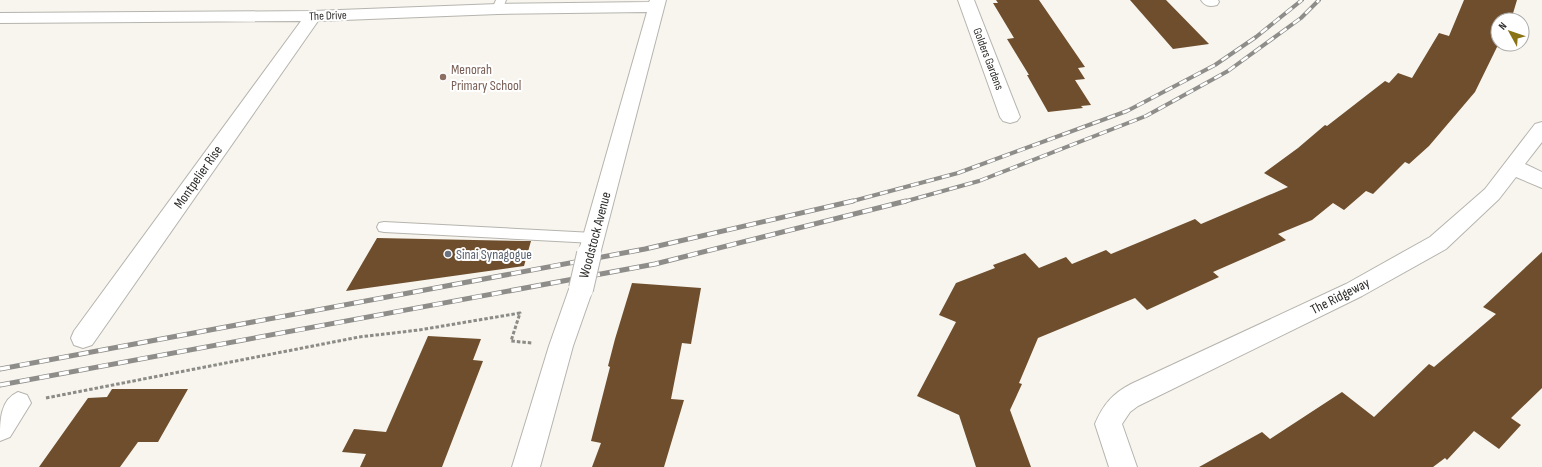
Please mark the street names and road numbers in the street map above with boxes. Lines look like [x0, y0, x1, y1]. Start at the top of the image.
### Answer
street label: The Drive [309, 8, 347, 24]
street label: Golders Gardens [969, 26, 1007, 92]
street label: Montpelier Rise [170, 142, 226, 212]
street label: Woodstock Avenue [575, 190, 615, 280]
street label: The Ridgeway [1308, 274, 1373, 318]

